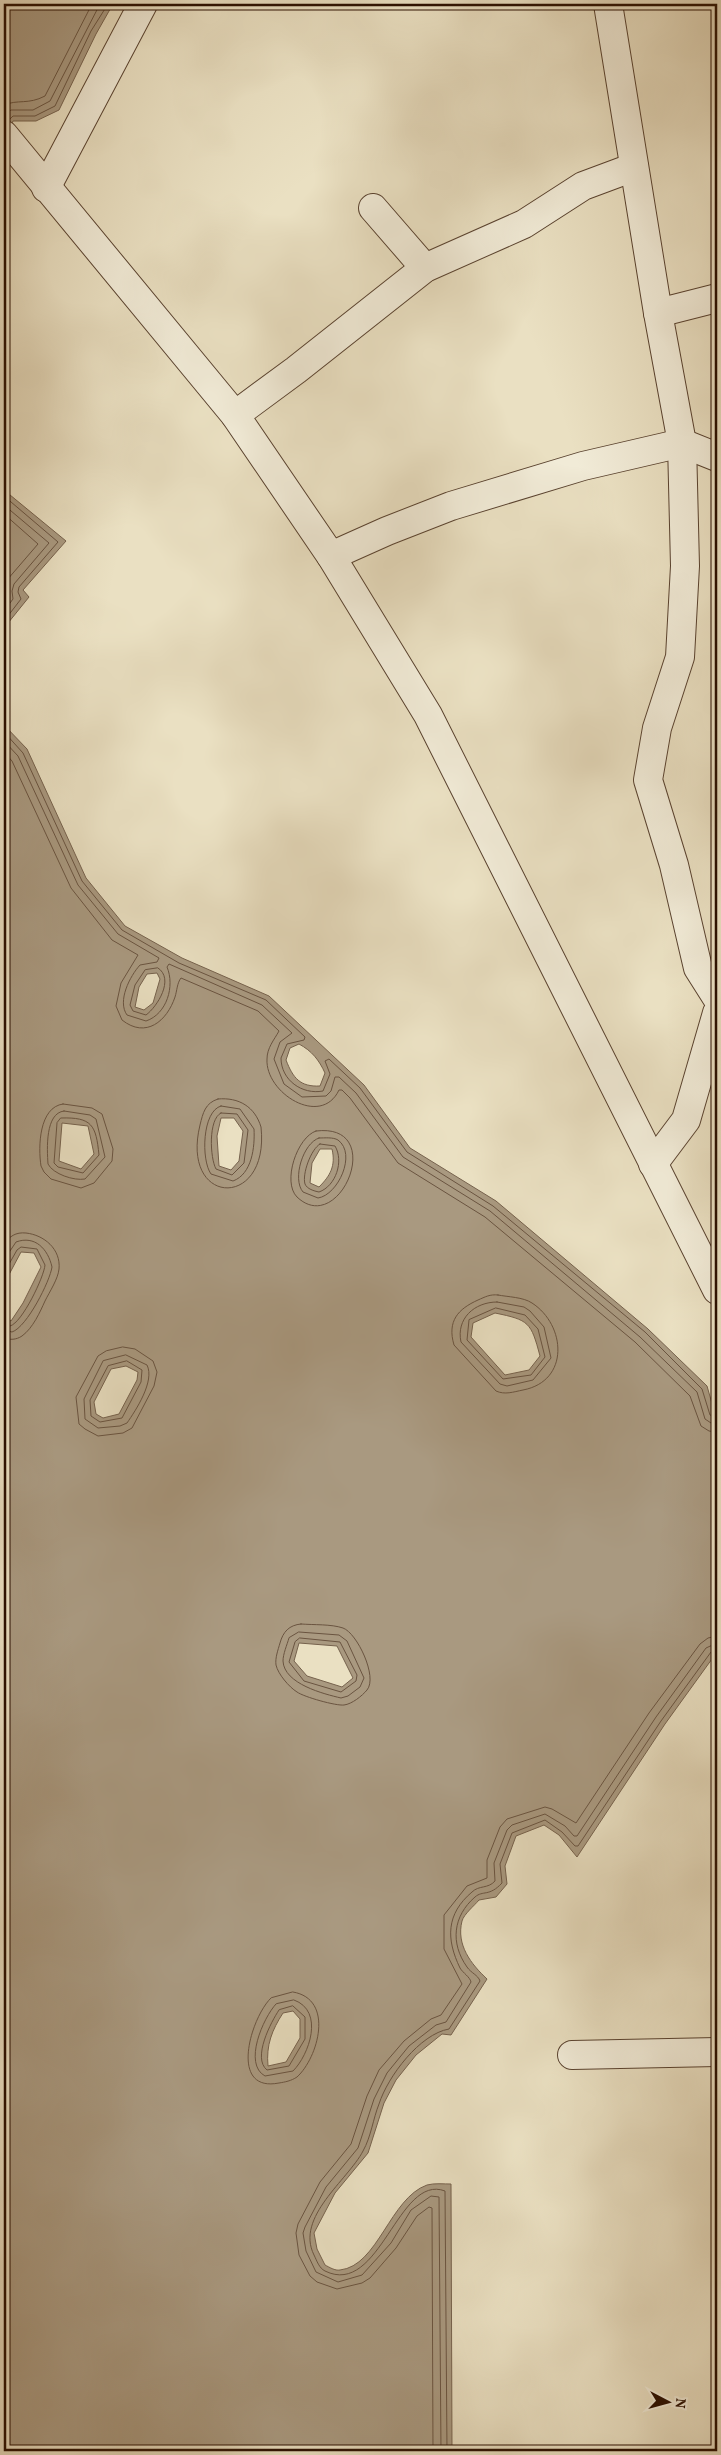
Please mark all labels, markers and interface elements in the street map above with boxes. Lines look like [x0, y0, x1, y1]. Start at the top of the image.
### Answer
north arrow [644, 2378, 694, 2428]
text: N [669, 2397, 689, 2409]

